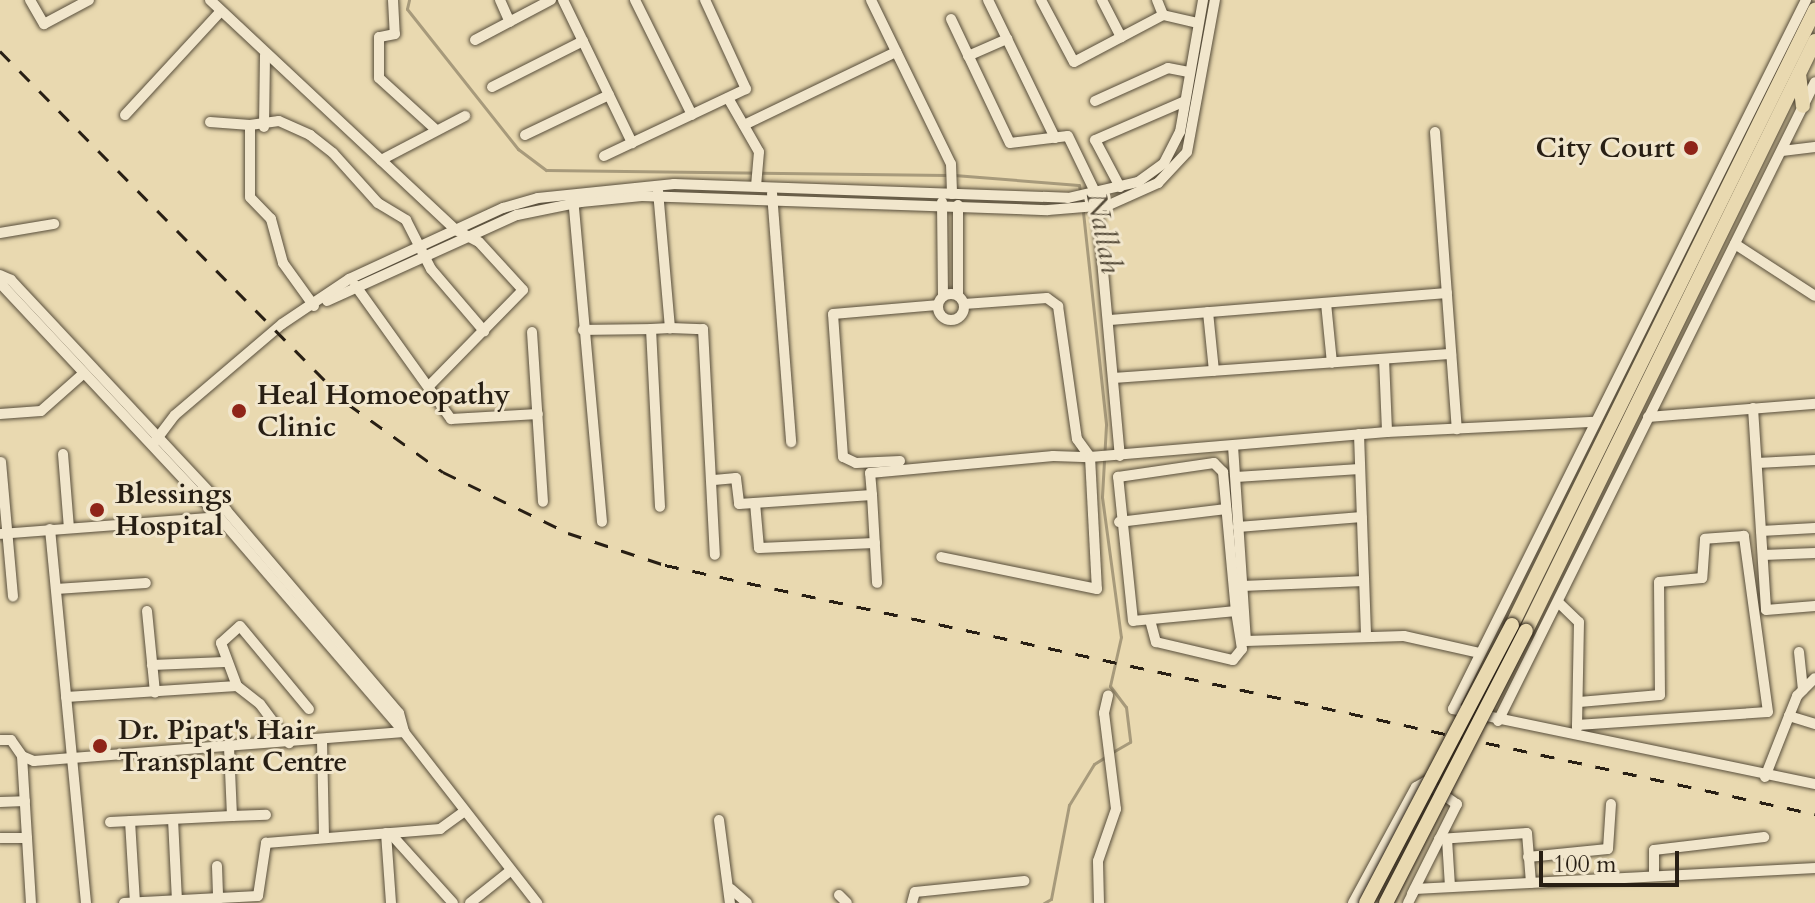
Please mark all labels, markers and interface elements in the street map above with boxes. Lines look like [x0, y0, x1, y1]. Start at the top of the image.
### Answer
place label: City Court [1535, 131, 1675, 165]
marker: City Court [1682, 139, 1700, 157]
water label: Nallah [1078, 190, 1128, 276]
place label: Heal Homoeopathy Clinic [257, 378, 510, 444]
marker: Heal Homoeopathy Clinic [228, 400, 250, 422]
place label: Blessings Hospital [115, 477, 232, 543]
marker: Blessings Hospital [86, 499, 108, 521]
place label: Dr. Pipat's Hair Transplant Centre [118, 713, 347, 779]
marker: Dr. Pipat's Hair Transplant Centre [89, 735, 111, 757]
scale bar [1543, 835, 1683, 885]
text: 100 m [1553, 848, 1617, 881]

